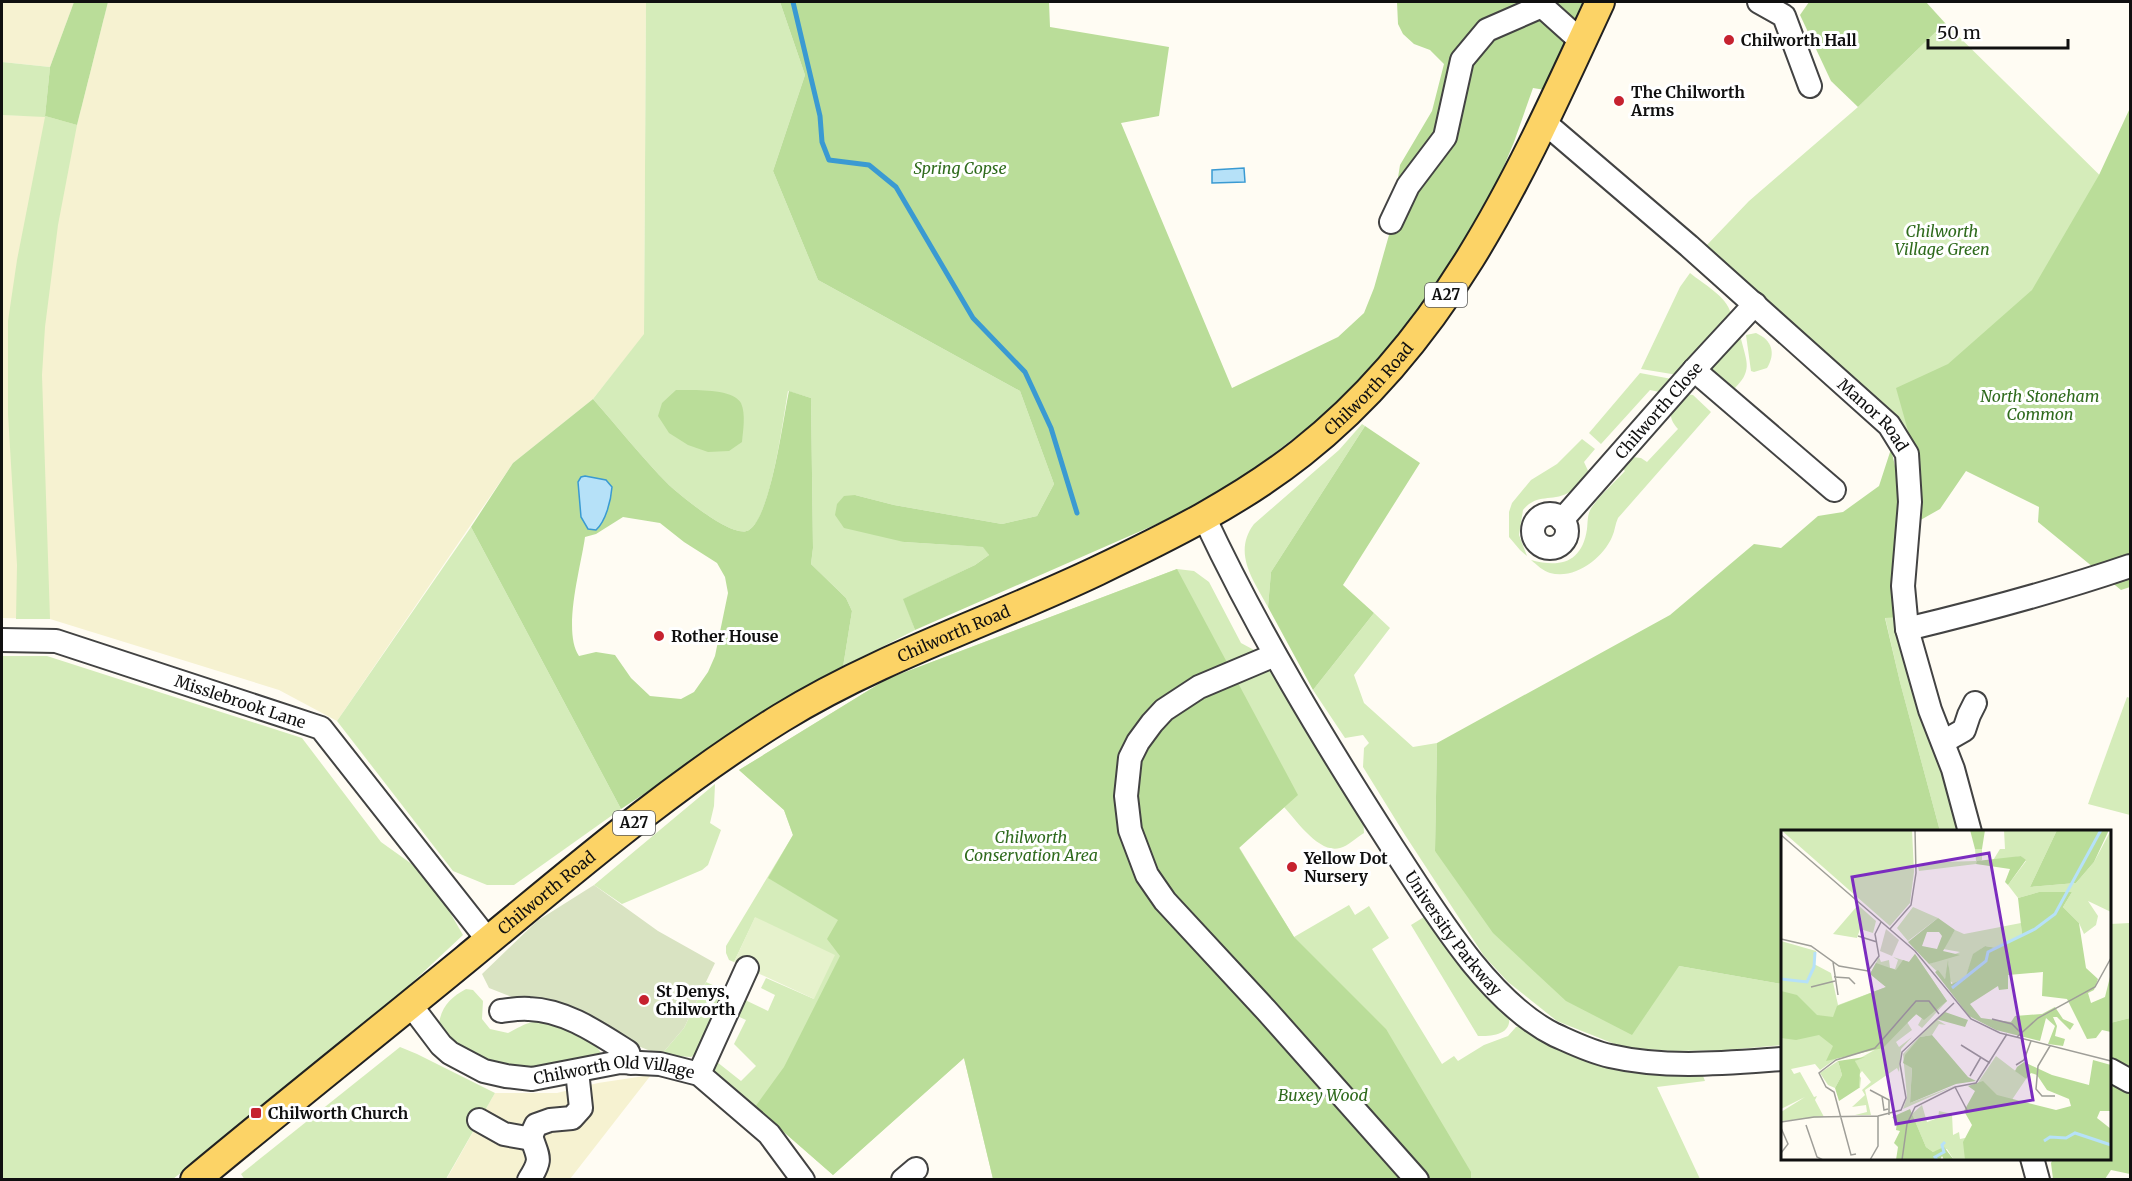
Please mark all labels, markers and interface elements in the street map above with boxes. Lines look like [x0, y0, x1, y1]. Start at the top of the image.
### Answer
scale bar [1928, 12, 2068, 50]
text: 50 m [1937, 21, 1981, 44]
place label: Chilworth Hall [1741, 30, 1857, 50]
marker: Chilworth Hall [1722, 33, 1736, 47]
place label: The Chilworth Arms [1630, 82, 1745, 120]
marker: The Chilworth Arms [1612, 94, 1626, 108]
park label: Spring Copse [913, 158, 1007, 178]
park label: Chilworth Village Green [1894, 221, 1990, 259]
road number: A27 [1425, 283, 1467, 307]
street label: Chilworth Road [1320, 338, 1418, 439]
street label: Chilworth Close [1610, 358, 1706, 463]
street label: Manor Road [1834, 374, 1913, 455]
park label: North Stoneham Common [1980, 386, 2100, 424]
street label: Chilworth Road [894, 601, 1013, 666]
place label: Rother House [671, 626, 779, 646]
marker: Rother House [652, 629, 666, 643]
street label: Misslebrook Lane [172, 671, 308, 732]
road number: A27 [613, 811, 655, 835]
park label: Chilworth Conservation Area [964, 827, 1098, 865]
inset map [1781, 830, 2111, 1160]
street label: Chilworth Road [494, 846, 599, 939]
place label: Yellow Dot Nursery [1303, 848, 1388, 886]
marker: Yellow Dot Nursery [1285, 860, 1299, 874]
street label: University Parkway [1401, 867, 1507, 1000]
place label: St Denys, Chilworth [656, 981, 736, 1019]
marker: St Denys, Chilworth [637, 993, 651, 1007]
street label: Chilworth Old Village [532, 1051, 697, 1089]
park label: Buxey Wood [1278, 1085, 1369, 1105]
place label: Chilworth Church [268, 1103, 408, 1123]
marker: Chilworth Church [249, 1106, 263, 1120]

